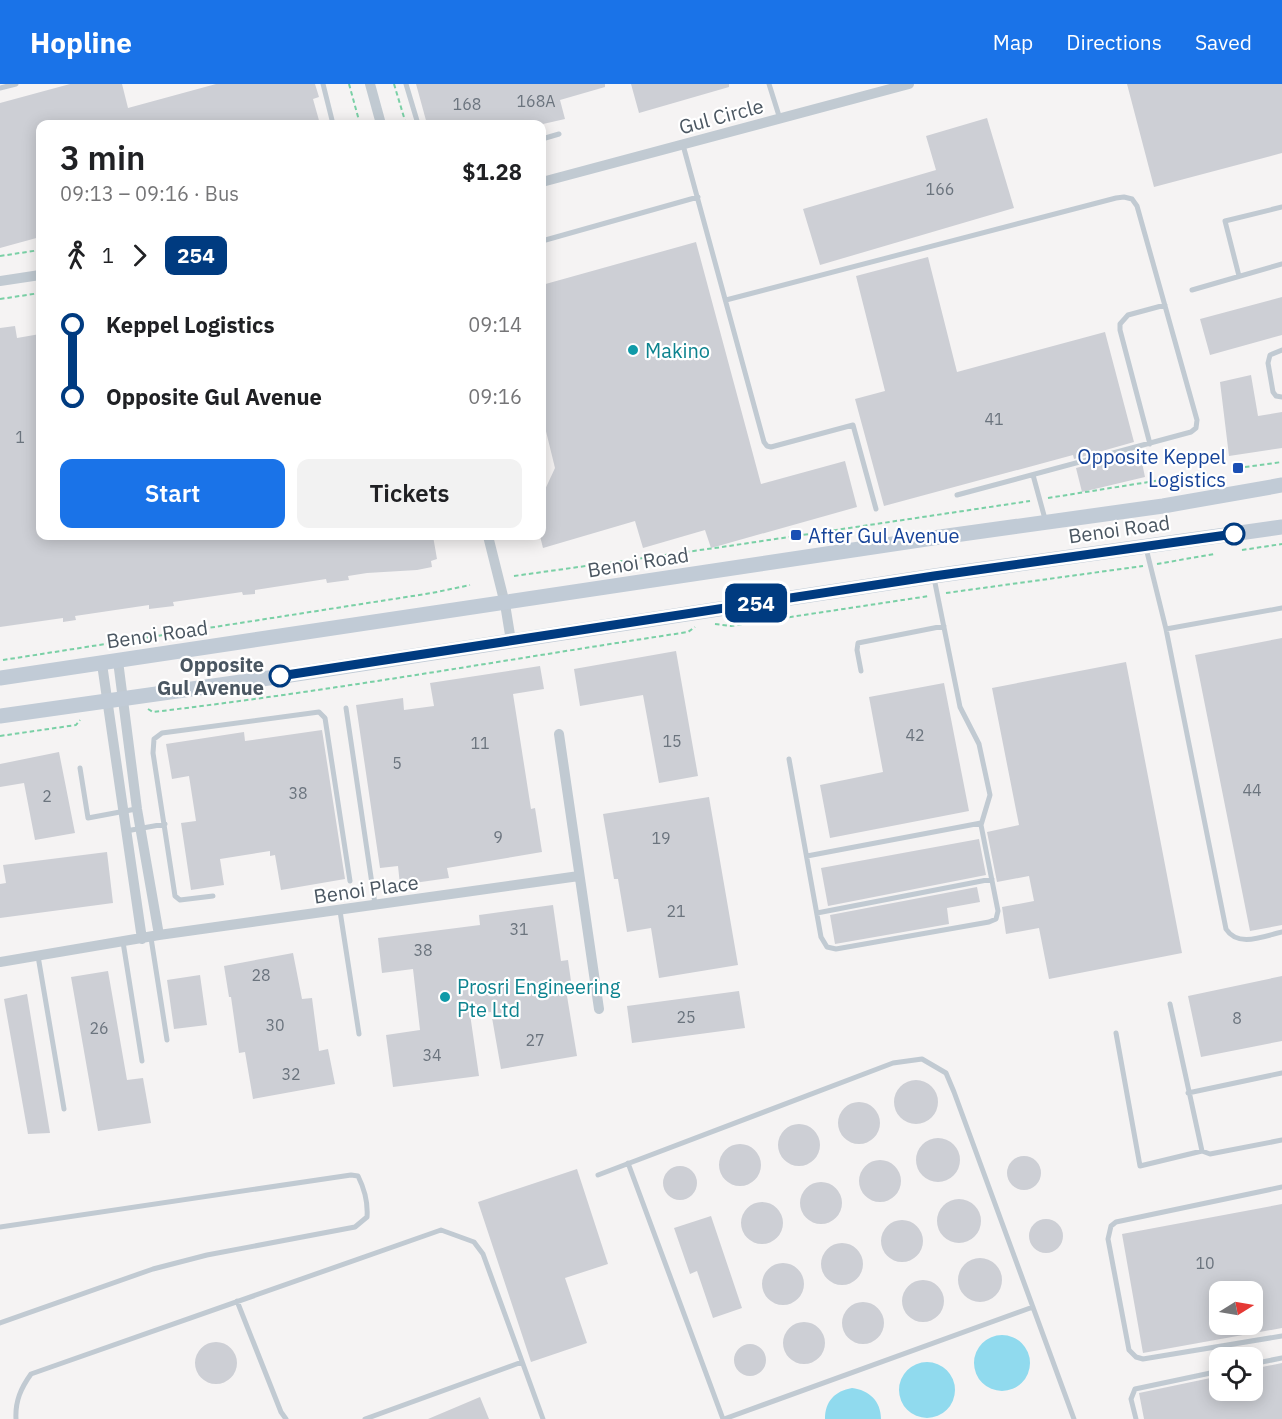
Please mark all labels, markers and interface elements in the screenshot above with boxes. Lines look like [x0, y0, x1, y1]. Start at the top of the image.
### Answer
text: Hopline [30, 24, 132, 61]
text: Map [993, 28, 1033, 56]
text: Directions [1066, 28, 1162, 56]
text: Saved [1195, 28, 1252, 56]
house number: 168A [516, 91, 556, 111]
street label: Gul Circle [676, 92, 766, 140]
house number: 168 [453, 94, 481, 114]
text: 3 min [60, 136, 145, 179]
text: $1.28 [462, 157, 522, 186]
house number: 166 [926, 179, 954, 199]
text: 09:13 – 09:16 · Bus [60, 180, 239, 207]
icon: walk [60, 239, 93, 272]
icon: forward [123, 239, 156, 272]
text: 254 [177, 241, 215, 269]
text: 1 [102, 242, 114, 269]
text: Keppel Logistics [106, 310, 274, 339]
text: 09:14 [468, 311, 522, 338]
place label: Makino [645, 337, 710, 364]
marker: Makino [626, 343, 640, 357]
text: Opposite Gul Avenue [106, 382, 322, 411]
text: 09:16 [468, 383, 522, 410]
house number: 41 [984, 409, 1004, 429]
house number: 1 [15, 427, 25, 447]
place label: Opposite Keppel Logistics [1077, 443, 1226, 493]
button: Start [60, 459, 285, 528]
button: Tickets [297, 459, 522, 528]
marker: Opposite Keppel Logistics [1231, 461, 1245, 475]
street label: Benoi Road [1066, 509, 1172, 549]
place label: After Gul Avenue [808, 522, 959, 549]
unlabelled marker [1223, 523, 1245, 545]
marker: After Gul Avenue [789, 528, 803, 542]
street label: Benoi Road [585, 541, 691, 583]
line badge: 254 [722, 584, 790, 622]
text: 254 [737, 589, 775, 617]
street label: Benoi Road [104, 614, 210, 654]
place label: Opposite Gul Avenue [157, 651, 264, 701]
marker: Opposite Gul Avenue [269, 665, 291, 687]
house number: 42 [905, 725, 925, 745]
house number: 15 [662, 731, 682, 751]
house number: 11 [470, 733, 490, 753]
house number: 5 [392, 753, 402, 773]
house number: 44 [1242, 780, 1262, 800]
house number: 38 [288, 783, 308, 803]
house number: 2 [42, 786, 52, 806]
house number: 9 [493, 827, 503, 847]
house number: 19 [651, 828, 671, 848]
street label: Benoi Place [312, 868, 420, 910]
house number: 21 [666, 901, 686, 921]
house number: 31 [509, 919, 529, 939]
house number: 38 [413, 940, 433, 960]
house number: 28 [251, 965, 271, 985]
place label: Prosri Engineering Pte Ltd [457, 973, 621, 1023]
marker: Prosri Engineering Pte Ltd [438, 990, 452, 1004]
house number: 25 [676, 1007, 696, 1027]
house number: 8 [1232, 1008, 1242, 1028]
house number: 30 [265, 1015, 285, 1035]
house number: 26 [89, 1018, 109, 1038]
house number: 27 [525, 1030, 545, 1050]
house number: 34 [422, 1045, 442, 1065]
house number: 32 [281, 1064, 301, 1084]
house number: 10 [1195, 1253, 1215, 1273]
north arrow [1209, 1281, 1263, 1335]
map controls [1209, 1281, 1263, 1401]
button: locate [1209, 1347, 1263, 1401]

